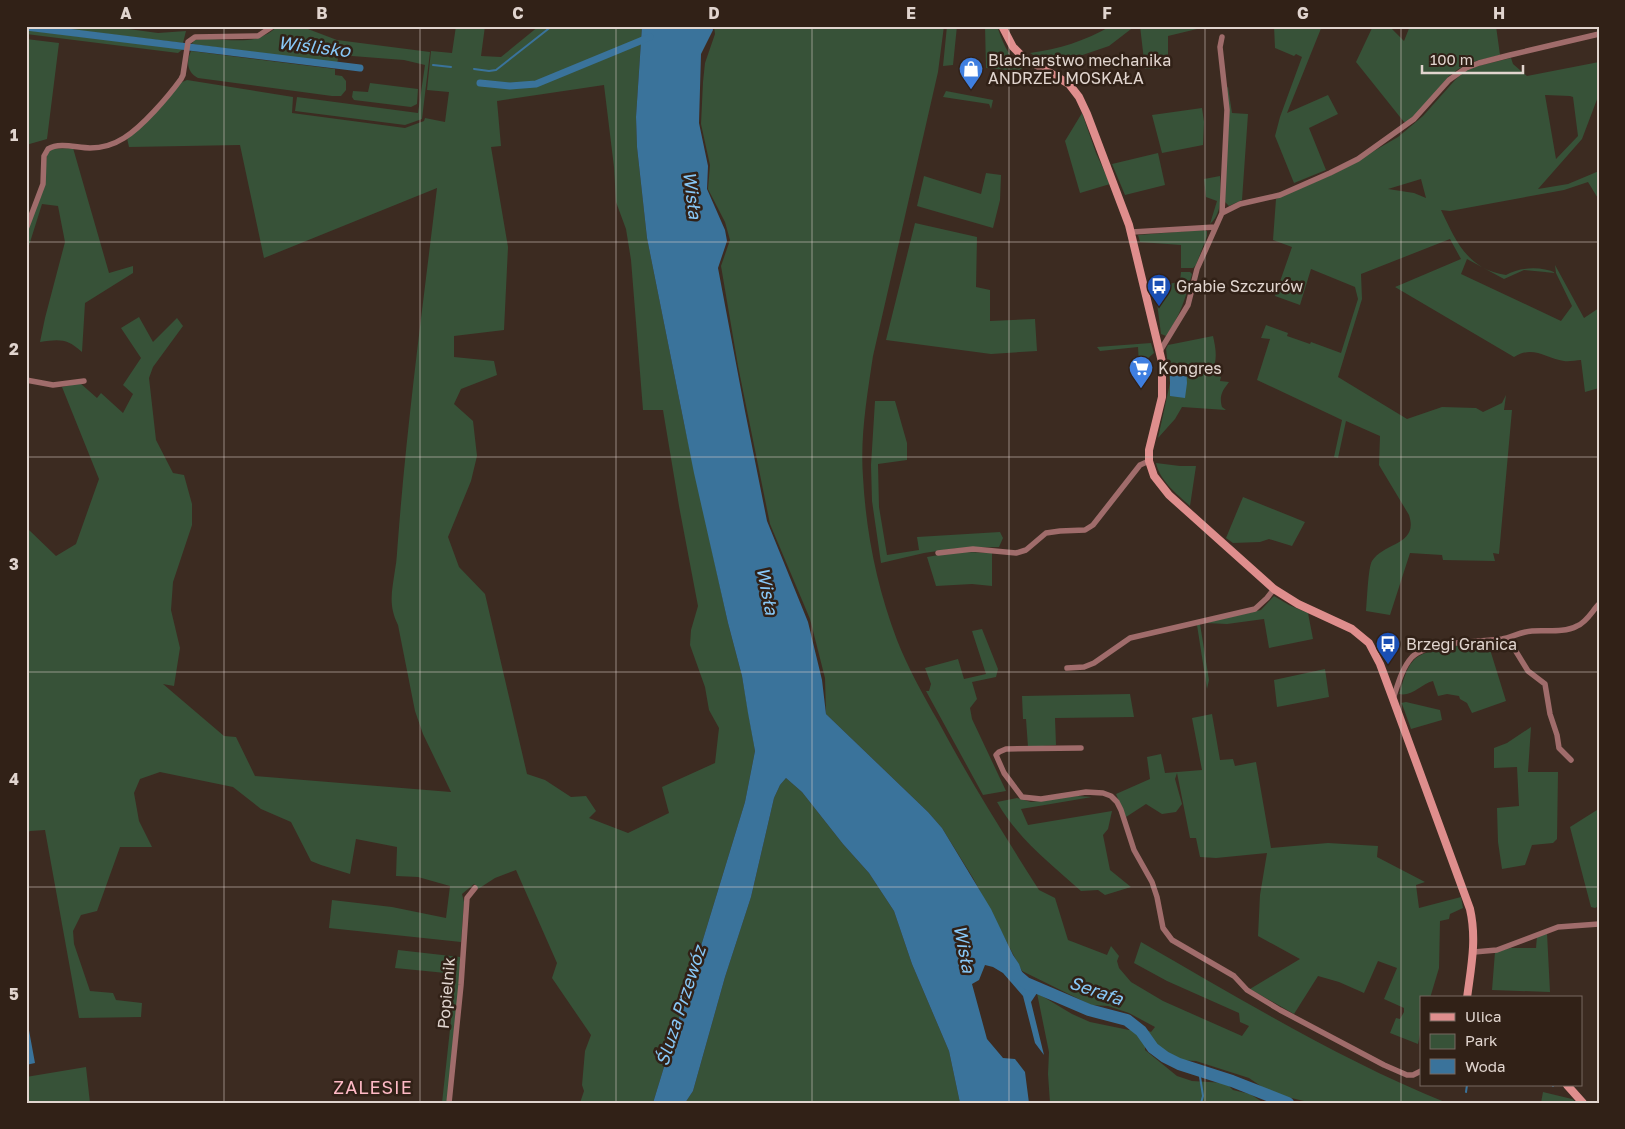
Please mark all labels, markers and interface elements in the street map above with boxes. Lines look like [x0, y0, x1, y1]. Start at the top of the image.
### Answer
text: A [120, 3, 132, 23]
text: B [316, 3, 328, 23]
text: C [512, 3, 524, 23]
text: D [708, 3, 720, 23]
text: E [906, 3, 916, 23]
text: F [1102, 3, 1112, 23]
text: G [1297, 3, 1309, 23]
text: H [1493, 3, 1505, 23]
water label: Wiślisko [277, 31, 353, 61]
scale bar [1422, 42, 1524, 74]
place label: Blacharstwo mechanika ANDRZEJ MOSKAŁA [988, 50, 1171, 88]
text: 100 m [1430, 50, 1473, 68]
shop icon: Blacharstwo mechanika ANDRZEJ MOSKAŁA [958, 56, 984, 90]
text: 1 [10, 125, 18, 145]
water label: Wisła [679, 170, 707, 221]
bus stop icon: Grabie Szczurów [1146, 273, 1172, 307]
place label: Grabie Szczurów [1176, 276, 1303, 296]
text: 2 [9, 339, 19, 359]
supermarket icon: Kongres [1128, 355, 1154, 389]
place label: Kongres [1158, 358, 1222, 378]
text: 3 [9, 554, 19, 574]
water label: Wisła [753, 565, 784, 617]
bus stop icon: Brzegi Granica [1375, 631, 1401, 665]
place label: Brzegi Granica [1406, 634, 1517, 654]
text: 4 [9, 769, 19, 789]
water label: Wisła [950, 923, 981, 975]
water label: Śluza Przewóz [650, 941, 710, 1068]
street label: Popielnik [433, 956, 459, 1030]
water label: Serafa [1067, 971, 1127, 1010]
text: 5 [9, 984, 19, 1004]
legend [1420, 996, 1582, 1086]
text: Ulica [1465, 1007, 1501, 1025]
text: Park [1465, 1031, 1498, 1049]
text: Woda [1465, 1057, 1506, 1075]
district label: ZALESIE [333, 1076, 413, 1098]

